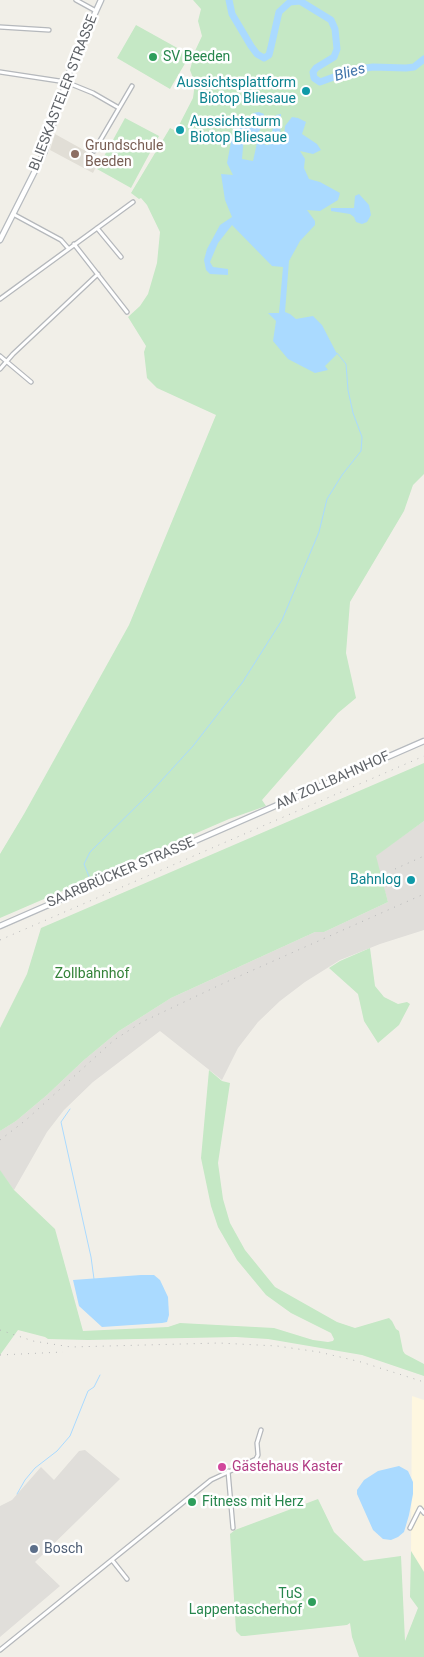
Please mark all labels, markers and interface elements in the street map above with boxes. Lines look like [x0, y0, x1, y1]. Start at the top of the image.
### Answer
street label: BLIESKASTELER STRASSE [27, 13, 101, 173]
place label: SV Beeden [163, 49, 230, 65]
marker: SV Beeden [147, 51, 159, 63]
water label: Blies [332, 60, 368, 86]
place label: Aussichtsplattform Biotop Bliesaue [177, 75, 296, 108]
marker: Aussichtsplattform Biotop Bliesaue [300, 85, 312, 97]
place label: Aussichtsturm Biotop Bliesaue [190, 114, 287, 146]
marker: Aussichtsturm Biotop Bliesaue [174, 124, 186, 136]
place label: Grundschule Beeden [85, 138, 163, 170]
marker: Grundschule Beeden [69, 148, 81, 160]
street label: AM ZOLLBAHNHOF [273, 748, 393, 814]
street label: SAARBRÜCKER STRASSE [45, 834, 197, 912]
place label: Bahnlog [350, 872, 401, 888]
marker: Bahnlog [405, 874, 417, 886]
park label: Zollbahnhof [55, 966, 129, 982]
place label: Gästehaus Kaster [232, 1459, 342, 1475]
marker: Gästehaus Kaster [216, 1461, 228, 1473]
place label: Fitness mit Herz [202, 1494, 304, 1510]
marker: Fitness mit Herz [186, 1496, 198, 1508]
place label: Bosch [44, 1541, 83, 1557]
marker: Bosch [28, 1543, 40, 1555]
place label: TuS Lappentascherhof [189, 1586, 302, 1618]
marker: TuS Lappentascherhof [306, 1596, 318, 1608]

